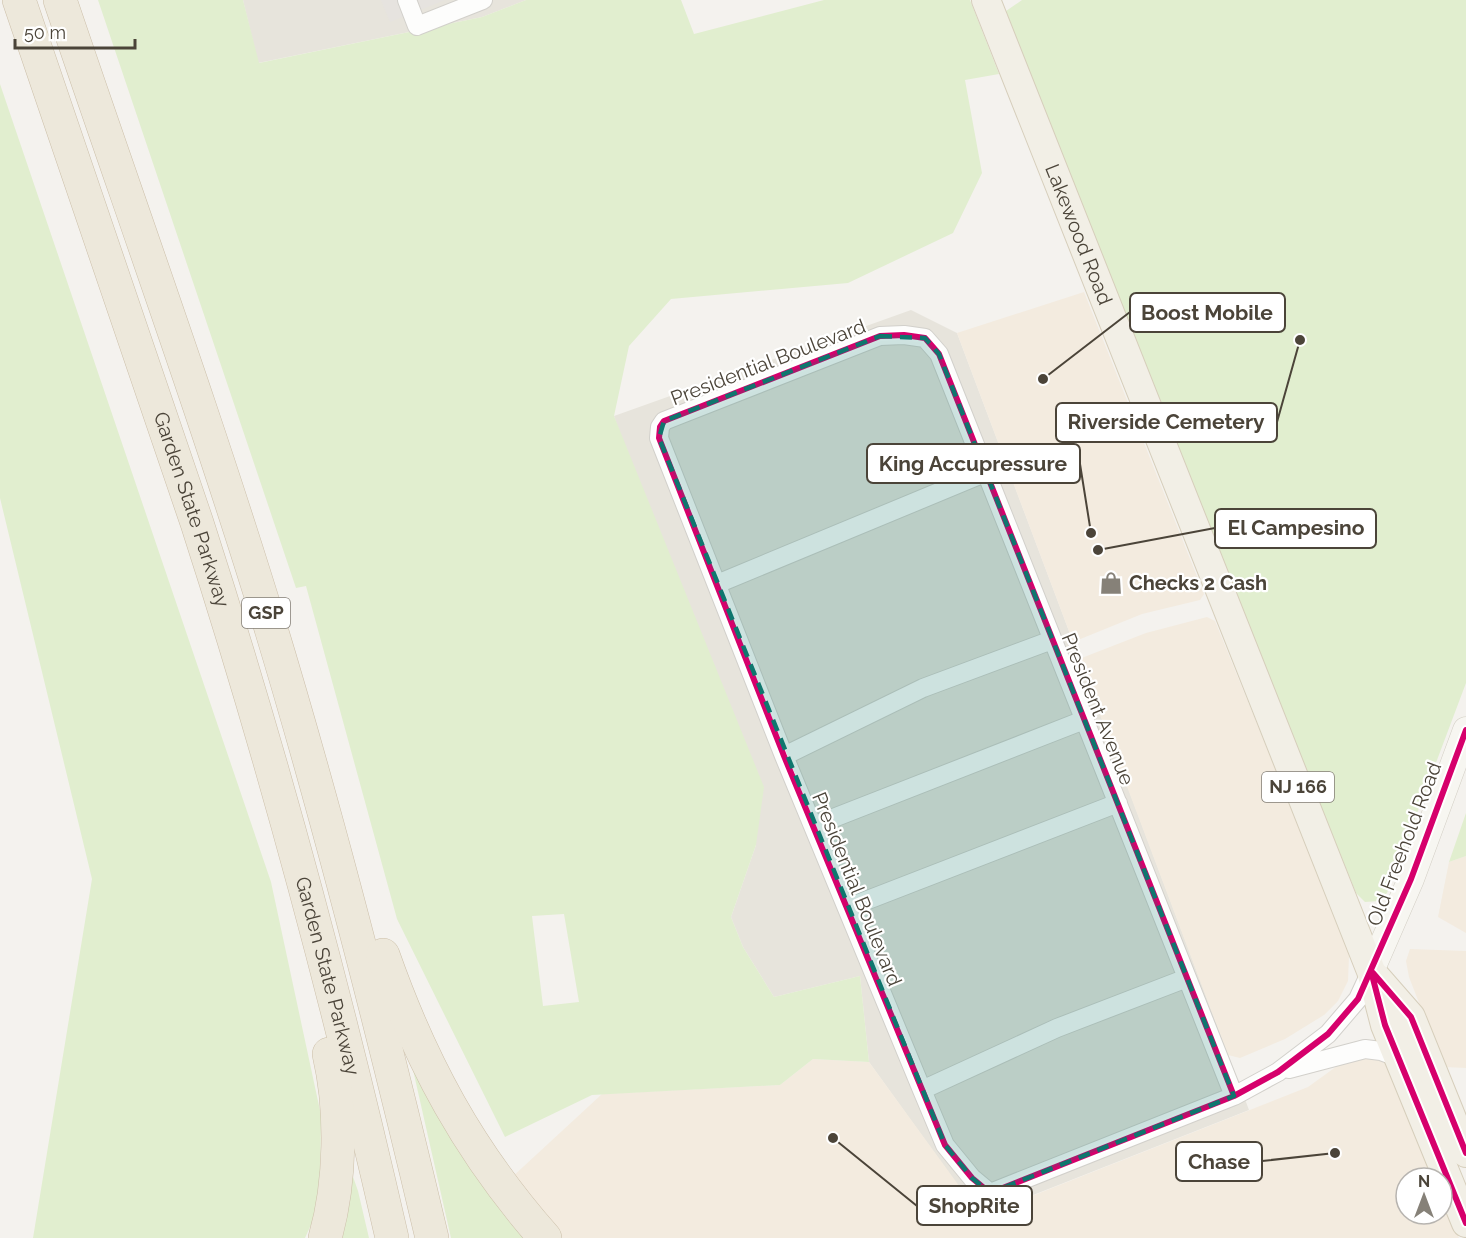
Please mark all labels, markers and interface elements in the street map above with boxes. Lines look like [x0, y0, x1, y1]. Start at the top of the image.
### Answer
scale bar [15, 12, 135, 50]
text: 50 m [24, 22, 66, 43]
street label: Lakewood Road [1040, 160, 1118, 308]
callout: Boost Mobile [1130, 293, 1285, 332]
text: Boost Mobile [1141, 300, 1273, 325]
street label: Presidential Boulevard [667, 314, 869, 410]
callout: Riverside Cemetery [1056, 403, 1277, 442]
street label: Garden State Parkway [149, 409, 235, 610]
text: Riverside Cemetery [1067, 409, 1265, 434]
callout: King Accupressure [867, 444, 1080, 483]
text: King Accupressure [879, 451, 1068, 476]
callout: El Campesino [1215, 509, 1376, 548]
text: El Campesino [1228, 515, 1365, 540]
shop icon: Checks 2 Cash [1098, 570, 1124, 596]
place label: Checks 2 Cash [1129, 571, 1267, 595]
road number: GSP [242, 598, 290, 628]
street label: President Avenue [1057, 629, 1140, 789]
street label: Old Freehold Road [1362, 759, 1446, 929]
road number: NJ 166 [1262, 772, 1334, 802]
street label: Presidential Boulevard [807, 789, 907, 989]
street label: Garden State Parkway [290, 874, 365, 1078]
callout: Chase [1176, 1142, 1262, 1181]
text: Chase [1188, 1149, 1250, 1174]
north arrow [1394, 1166, 1454, 1226]
text: N [1418, 1172, 1430, 1191]
callout: ShopRite [917, 1186, 1032, 1225]
text: ShopRite [928, 1193, 1020, 1218]

